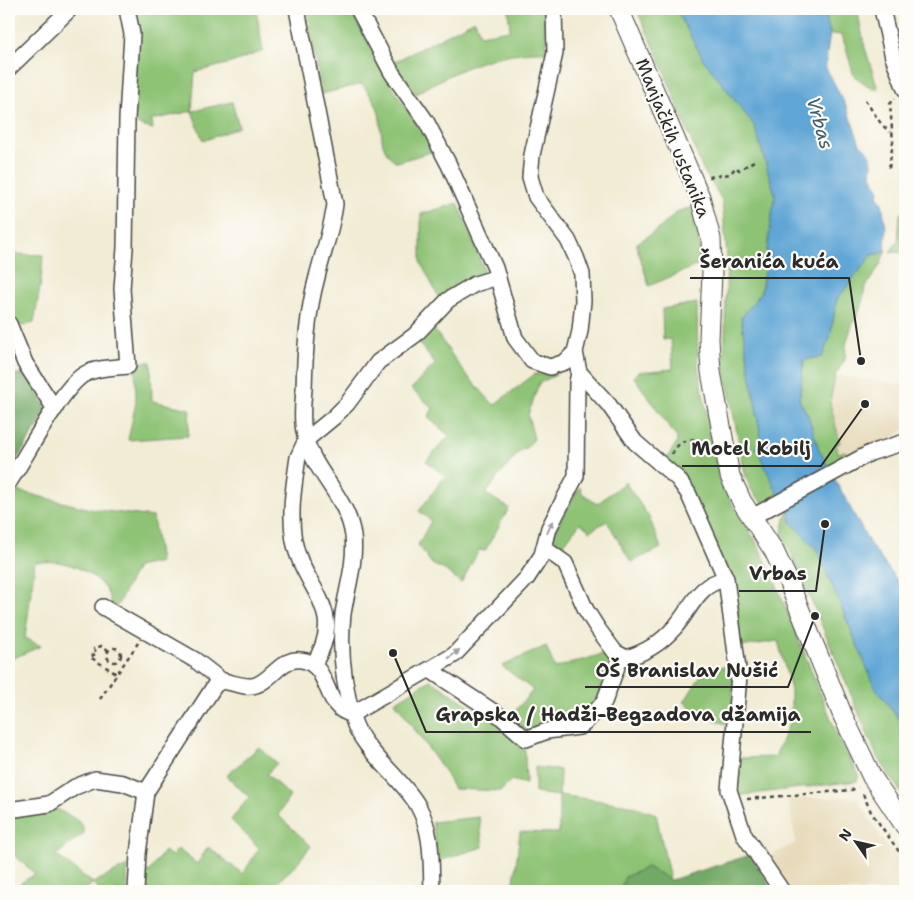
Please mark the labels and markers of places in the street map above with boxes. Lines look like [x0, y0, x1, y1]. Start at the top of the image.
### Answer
callout: Šeranića kuća [690, 244, 849, 278]
callout: Motel Kobilj [682, 432, 821, 466]
callout: Vrbas [739, 557, 816, 591]
callout: OŠ Branislav Nušić [585, 653, 788, 687]
callout: Grapska / Hadži-Begzadova džamija [426, 698, 811, 732]

